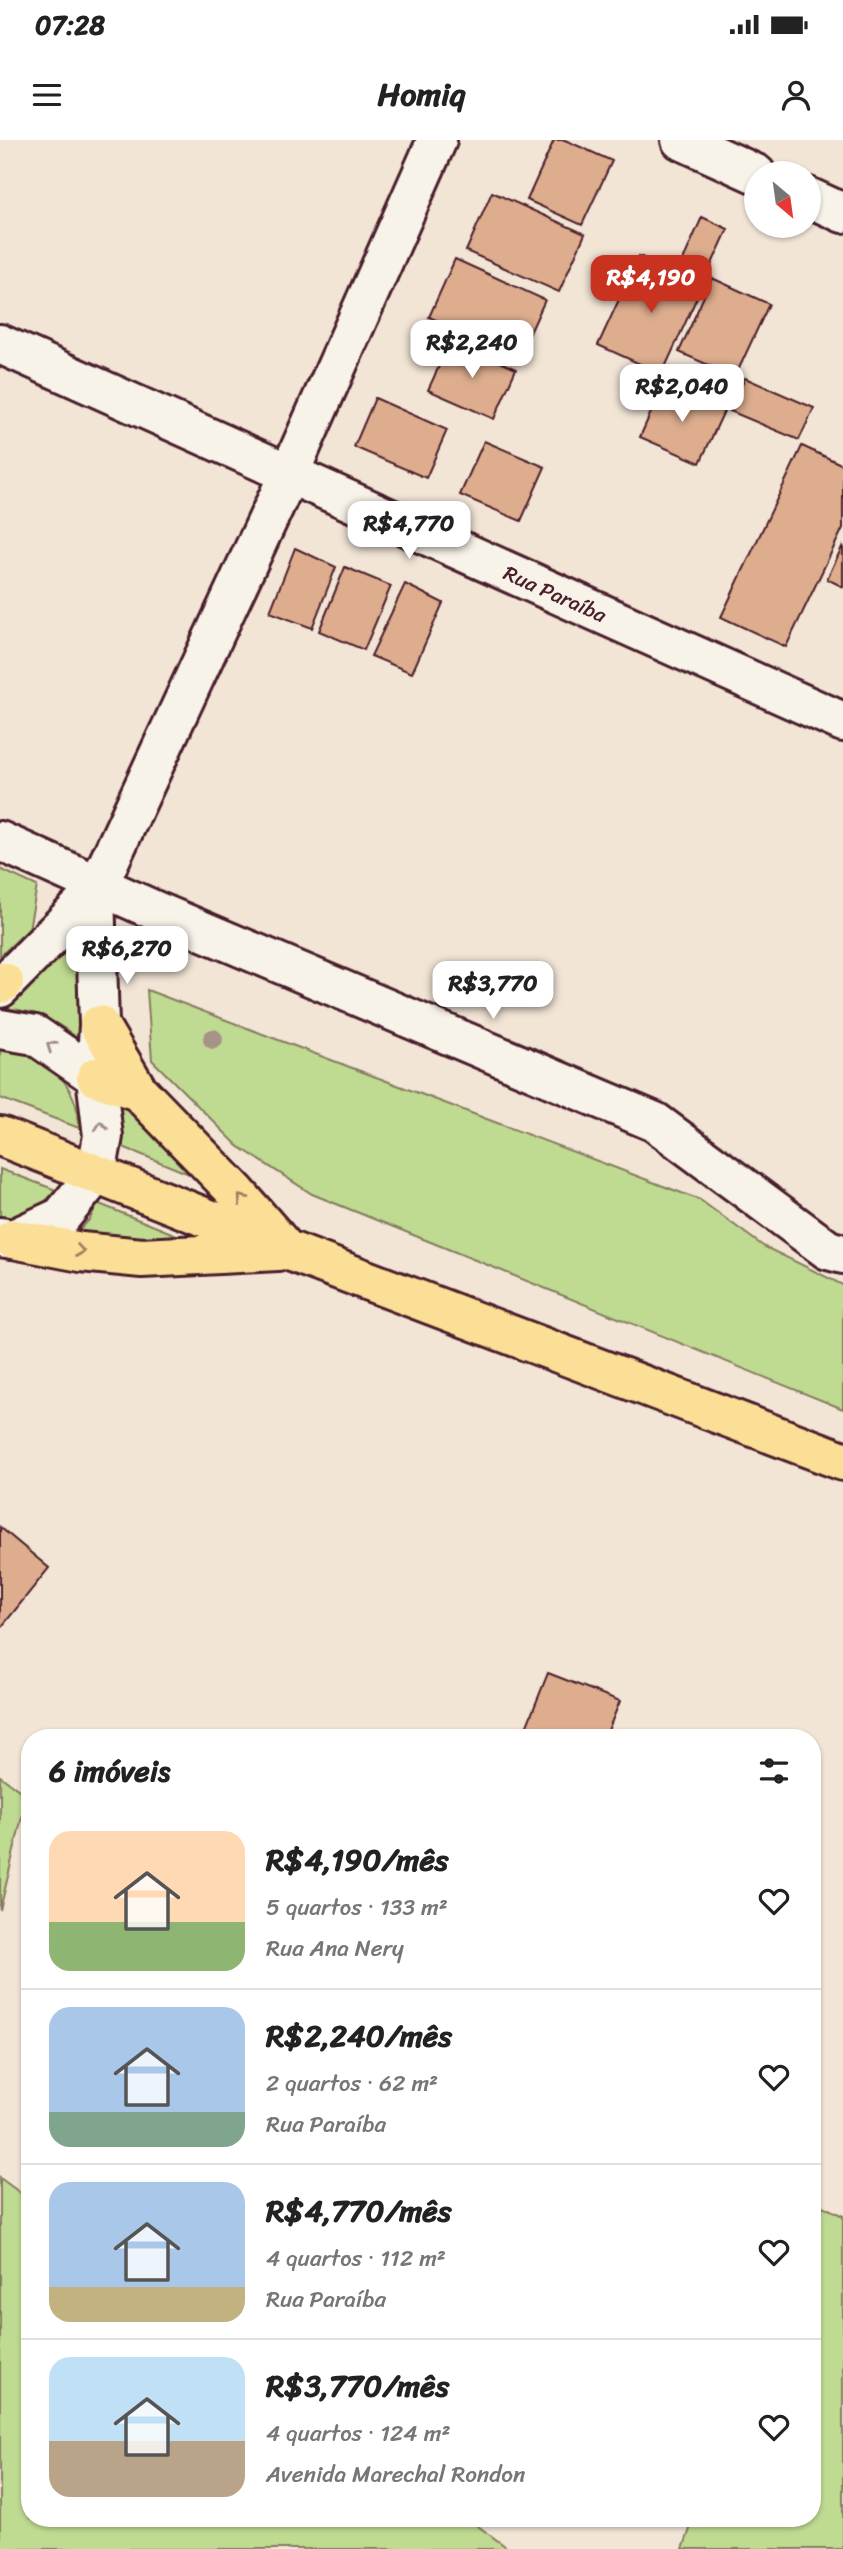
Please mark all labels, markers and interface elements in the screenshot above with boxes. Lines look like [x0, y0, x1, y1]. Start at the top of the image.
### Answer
text: 07:28 [35, 2, 105, 48]
text: Homiq [378, 66, 465, 123]
icon: menu [28, 76, 66, 114]
icon: person [777, 76, 815, 114]
north arrow [744, 161, 821, 238]
map controls [744, 161, 821, 238]
pin: R$4,190 [586, 256, 716, 315]
text: R$4,190 [607, 257, 695, 298]
pin: R$2,240 [407, 320, 537, 380]
text: R$2,240 [426, 322, 518, 363]
pin: R$2,040 [617, 364, 747, 424]
text: R$2,040 [636, 366, 728, 407]
pin: R$4,770 [344, 502, 474, 561]
text: R$4,770 [364, 503, 454, 544]
street label: Rua Paraíba [497, 554, 613, 634]
pin: R$6,270 [62, 926, 192, 986]
text: R$6,270 [82, 928, 172, 969]
pin: R$3,770 [428, 962, 558, 1021]
text: R$3,770 [448, 963, 538, 1004]
one-way arrow [46, 1042, 59, 1054]
one-way arrow [94, 1120, 109, 1131]
one-way arrow [238, 1194, 250, 1207]
one-way arrow [74, 1243, 86, 1258]
text: 6 imóveis [49, 1744, 170, 1798]
icon: filters [755, 1752, 793, 1790]
text: R$4,190/mês [266, 1833, 449, 1887]
icon: home [105, 1859, 189, 1943]
icon: heart [755, 1882, 793, 1920]
text: 5 quartos · 133 m² [266, 1887, 448, 1928]
text: Rua Ana Nery [266, 1928, 404, 1969]
text: R$2,240/mês [266, 2009, 452, 2063]
icon: home [105, 2035, 189, 2119]
icon: heart [755, 2058, 793, 2096]
text: 2 quartos · 62 m² [266, 2063, 438, 2104]
text: Rua Paraíba [266, 2104, 386, 2145]
text: R$4,770/mês [266, 2184, 452, 2238]
icon: home [105, 2210, 189, 2294]
icon: heart [755, 2233, 793, 2271]
text: 4 quartos · 112 m² [266, 2238, 446, 2279]
text: Rua Paraíba [266, 2279, 386, 2320]
text: R$3,770/mês [266, 2359, 449, 2413]
icon: home [105, 2385, 189, 2469]
icon: heart [755, 2408, 793, 2446]
text: 4 quartos · 124 m² [266, 2413, 450, 2454]
text: Avenida Marechal Rondon [266, 2454, 525, 2495]

